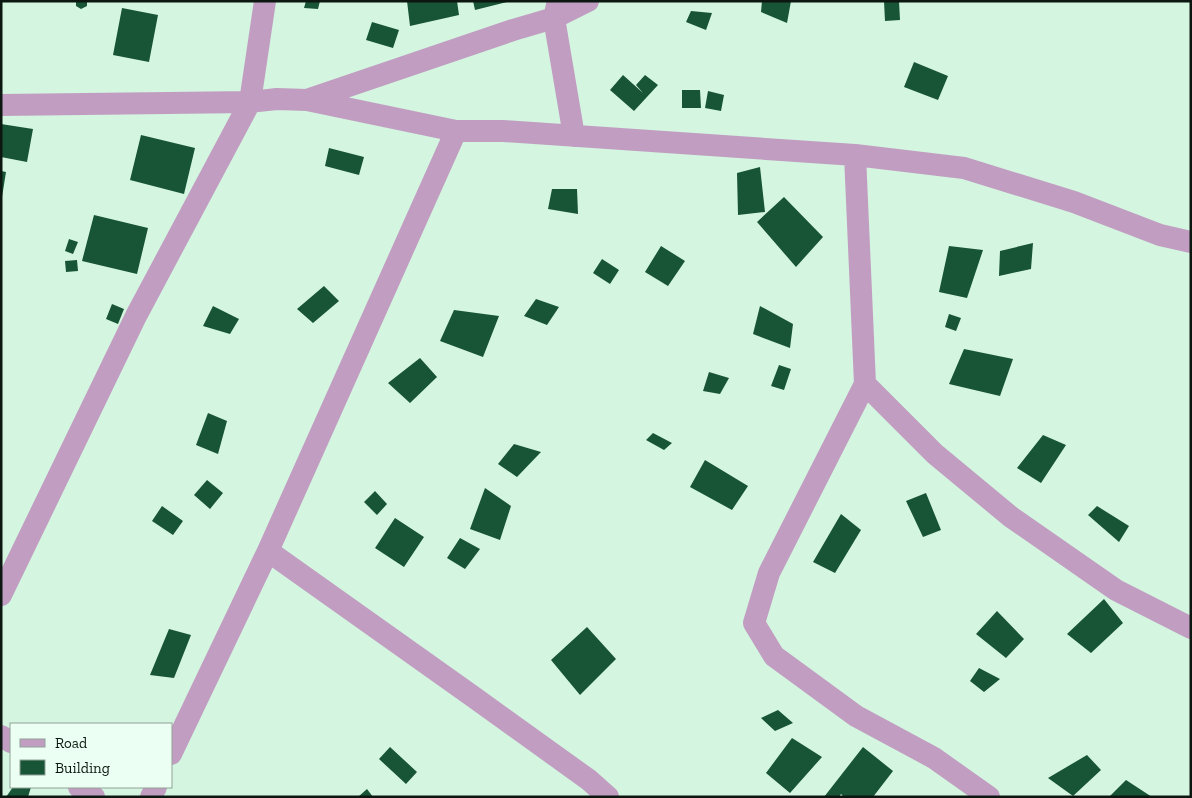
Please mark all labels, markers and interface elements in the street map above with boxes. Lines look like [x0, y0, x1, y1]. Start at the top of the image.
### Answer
legend [10, 723, 172, 788]
text: Road [55, 734, 88, 752]
text: Building [55, 759, 110, 777]

